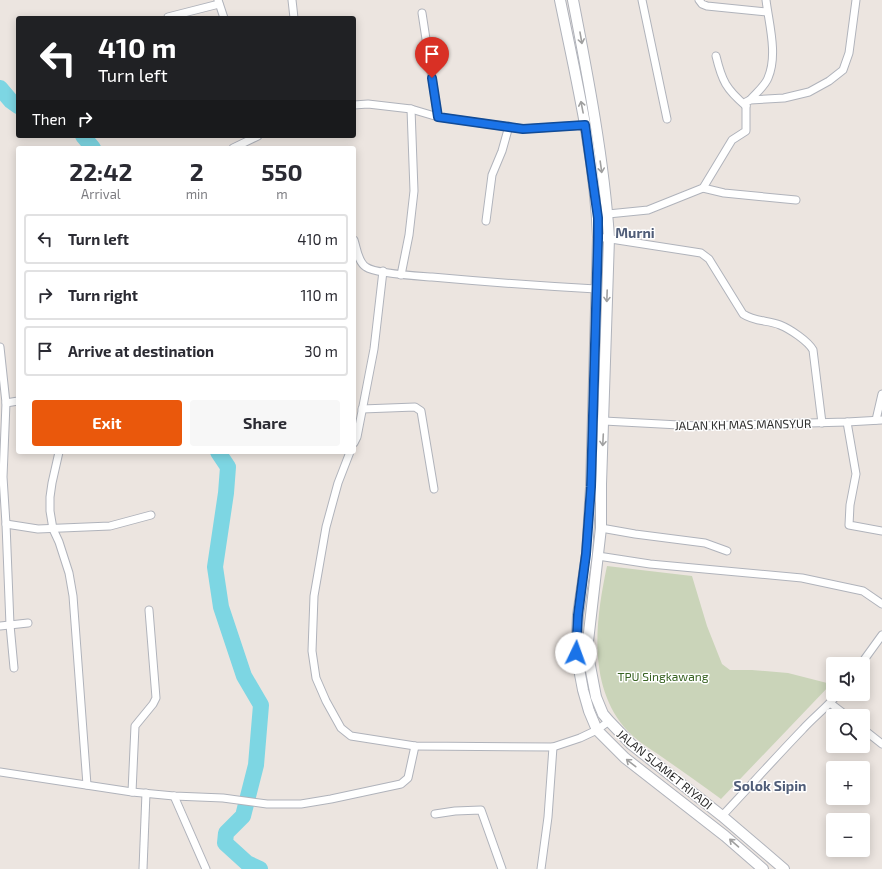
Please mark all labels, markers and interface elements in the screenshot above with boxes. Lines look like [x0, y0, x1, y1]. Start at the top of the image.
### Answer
text: 410 m [98, 30, 176, 64]
one-way arrow [577, 31, 585, 44]
icon: left [32, 32, 84, 84]
pin [415, 37, 449, 78]
icon: arrive [421, 43, 443, 65]
text: Turn left [98, 64, 168, 86]
one-way arrow [577, 100, 585, 113]
icon: right [74, 108, 96, 130]
text: Then [32, 110, 66, 128]
text: 22:42 [69, 157, 133, 186]
text: 2 [190, 157, 204, 186]
text: 550 [261, 157, 303, 186]
one-way arrow [597, 160, 605, 173]
text: Arrival [81, 186, 121, 202]
text: min [186, 186, 208, 202]
text: m [276, 186, 288, 202]
district label: Murni [615, 224, 655, 241]
icon: left [34, 228, 56, 250]
text: Turn left [68, 230, 129, 248]
text: 410 m [297, 230, 338, 248]
icon: right [34, 284, 56, 306]
text: Turn right [68, 286, 138, 304]
text: 110 m [301, 286, 338, 304]
one-way arrow [603, 289, 610, 302]
icon: arrive [34, 340, 56, 362]
text: Arrive at destination [68, 342, 214, 360]
text: 30 m [304, 342, 338, 360]
button: Exit [32, 400, 182, 446]
button: Share [190, 400, 340, 446]
street label: JALAN KH MAS MANSYUR [674, 416, 812, 432]
one-way arrow [599, 433, 606, 446]
position arrow [555, 632, 597, 674]
map controls [826, 657, 870, 857]
button: sound [826, 657, 870, 701]
park label: TPU Singkawang [618, 669, 709, 683]
button: search [826, 709, 870, 753]
street label: JALAN SLAMET RIYADI [615, 726, 715, 812]
one-way arrow [626, 759, 637, 767]
button: + [826, 761, 870, 805]
district label: Solok Sipin [734, 777, 806, 794]
button: − [826, 813, 870, 857]
one-way arrow [728, 839, 739, 848]

